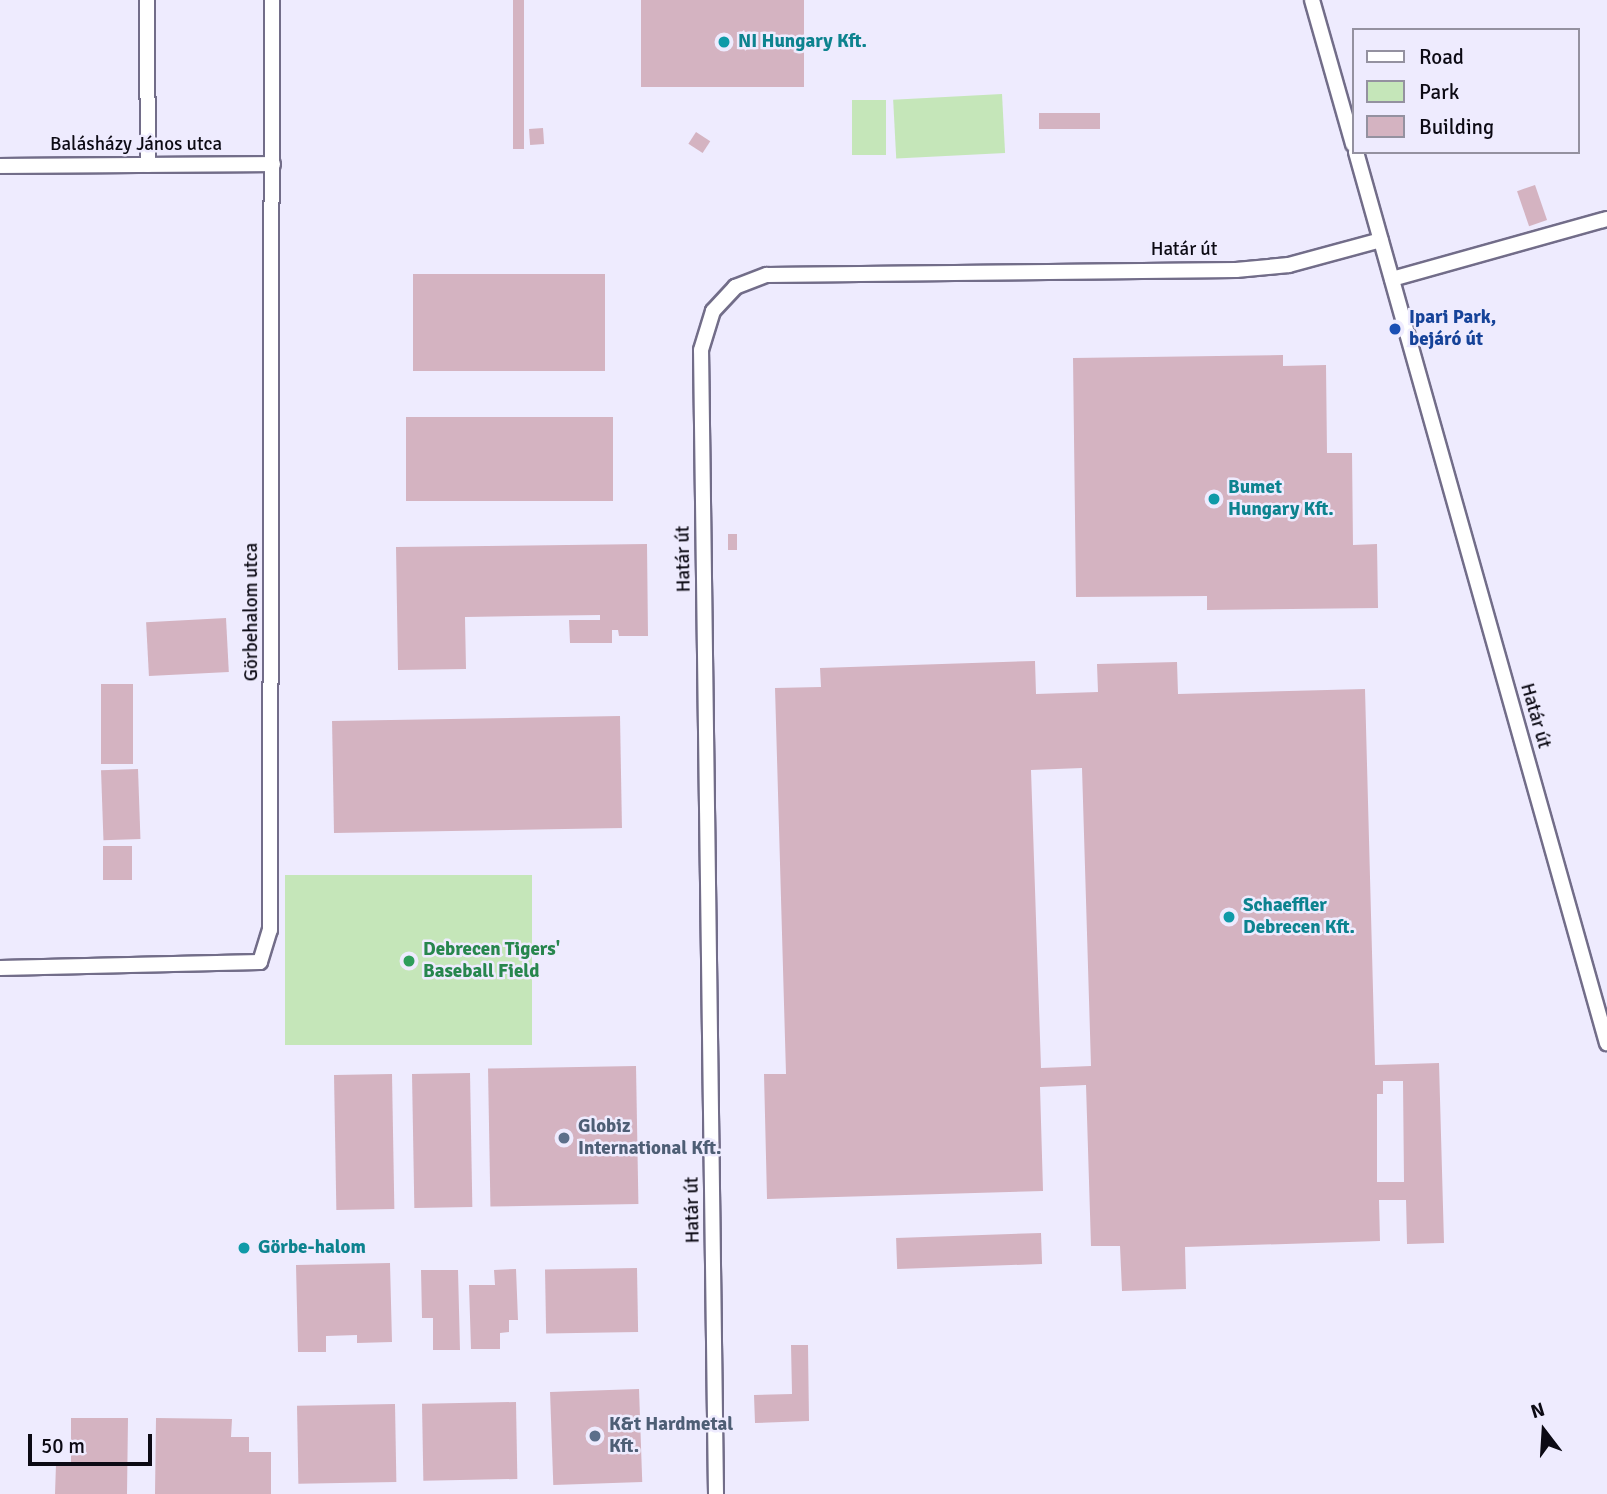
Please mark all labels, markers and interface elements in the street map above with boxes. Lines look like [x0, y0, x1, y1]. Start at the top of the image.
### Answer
legend [1352, 28, 1579, 154]
place label: NI Hungary Kft. [738, 31, 867, 53]
marker: NI Hungary Kft. [716, 34, 732, 50]
text: Road [1419, 44, 1464, 70]
text: Park [1419, 79, 1459, 105]
text: Building [1419, 114, 1494, 140]
street label: Balásházy János utca [50, 134, 222, 156]
street label: Határ út [1151, 239, 1217, 261]
place label: Ipari Park, bejáró út [1409, 307, 1496, 351]
marker: Ipari Park, bejáró út [1387, 321, 1403, 337]
place label: Bumet Hungary Kft. [1228, 477, 1334, 521]
marker: Bumet Hungary Kft. [1206, 491, 1222, 507]
street label: Határ út [672, 525, 696, 593]
street label: Görbehalom utca [241, 543, 263, 681]
street label: Határ út [1515, 681, 1555, 751]
place label: Schaeffler Debrecen Kft. [1243, 895, 1355, 939]
marker: Schaeffler Debrecen Kft. [1221, 909, 1237, 925]
place label: Debrecen Tigers' Baseball Field [423, 939, 560, 983]
marker: Debrecen Tigers' Baseball Field [401, 953, 417, 969]
place label: Globiz International Kft. [578, 1116, 721, 1160]
marker: Globiz International Kft. [556, 1130, 572, 1146]
street label: Határ út [681, 1176, 705, 1244]
place label: Görbe-halom [258, 1237, 366, 1259]
marker: Görbe-halom [236, 1240, 252, 1256]
north arrow [1509, 1396, 1579, 1466]
text: N [1528, 1398, 1548, 1424]
place label: K&t Hardmetal Kft. [609, 1414, 733, 1458]
scale bar [32, 1420, 156, 1464]
marker: K&t Hardmetal Kft. [587, 1428, 603, 1444]
text: 50 m [41, 1433, 85, 1459]

